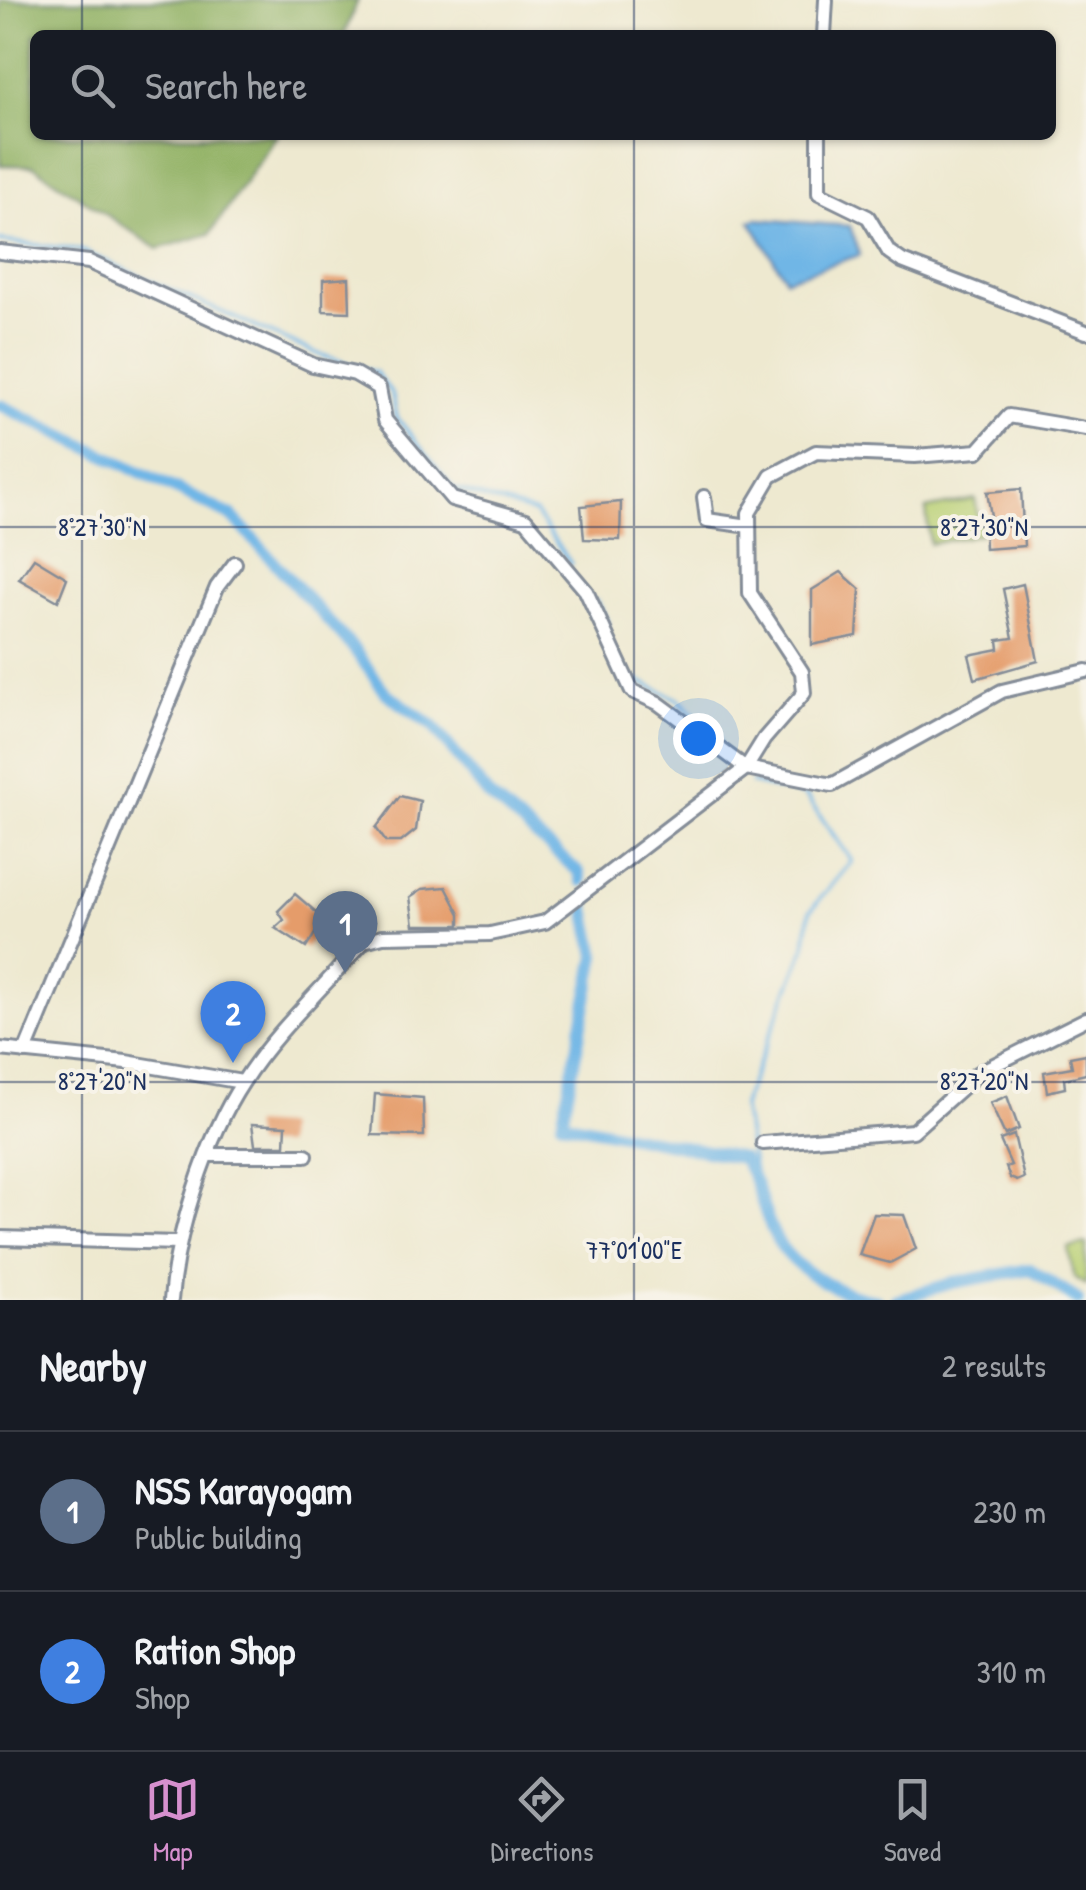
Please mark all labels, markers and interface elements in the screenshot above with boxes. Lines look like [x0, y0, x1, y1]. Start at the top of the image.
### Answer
search box [30, 30, 1056, 140]
icon: search [65, 58, 120, 113]
text: Search here [145, 59, 307, 111]
text: 8°27'30"N [58, 510, 146, 544]
text: 8°27'30"N [940, 510, 1028, 544]
your location [673, 713, 724, 764]
pin: 1 [312, 890, 378, 973]
pin: 2 [200, 980, 266, 1063]
text: 8°27'20"N [58, 1064, 146, 1098]
text: 8°27'20"N [940, 1064, 1028, 1098]
text: 77°01'00"E [586, 1233, 682, 1267]
text: Nearby [40, 1337, 147, 1394]
text: 2 results [942, 1344, 1046, 1387]
text: NSS Karayogam [135, 1464, 352, 1516]
text: 1 [67, 1490, 78, 1533]
text: 230 m [973, 1490, 1046, 1533]
text: Public building [135, 1516, 302, 1559]
text: Ration Shop [135, 1624, 295, 1676]
text: 2 [65, 1650, 80, 1693]
text: 310 m [977, 1650, 1046, 1693]
text: Shop [135, 1676, 190, 1719]
tab: Map [145, 1772, 200, 1870]
tab: Directions [490, 1772, 593, 1870]
tab: Saved [884, 1772, 941, 1870]

